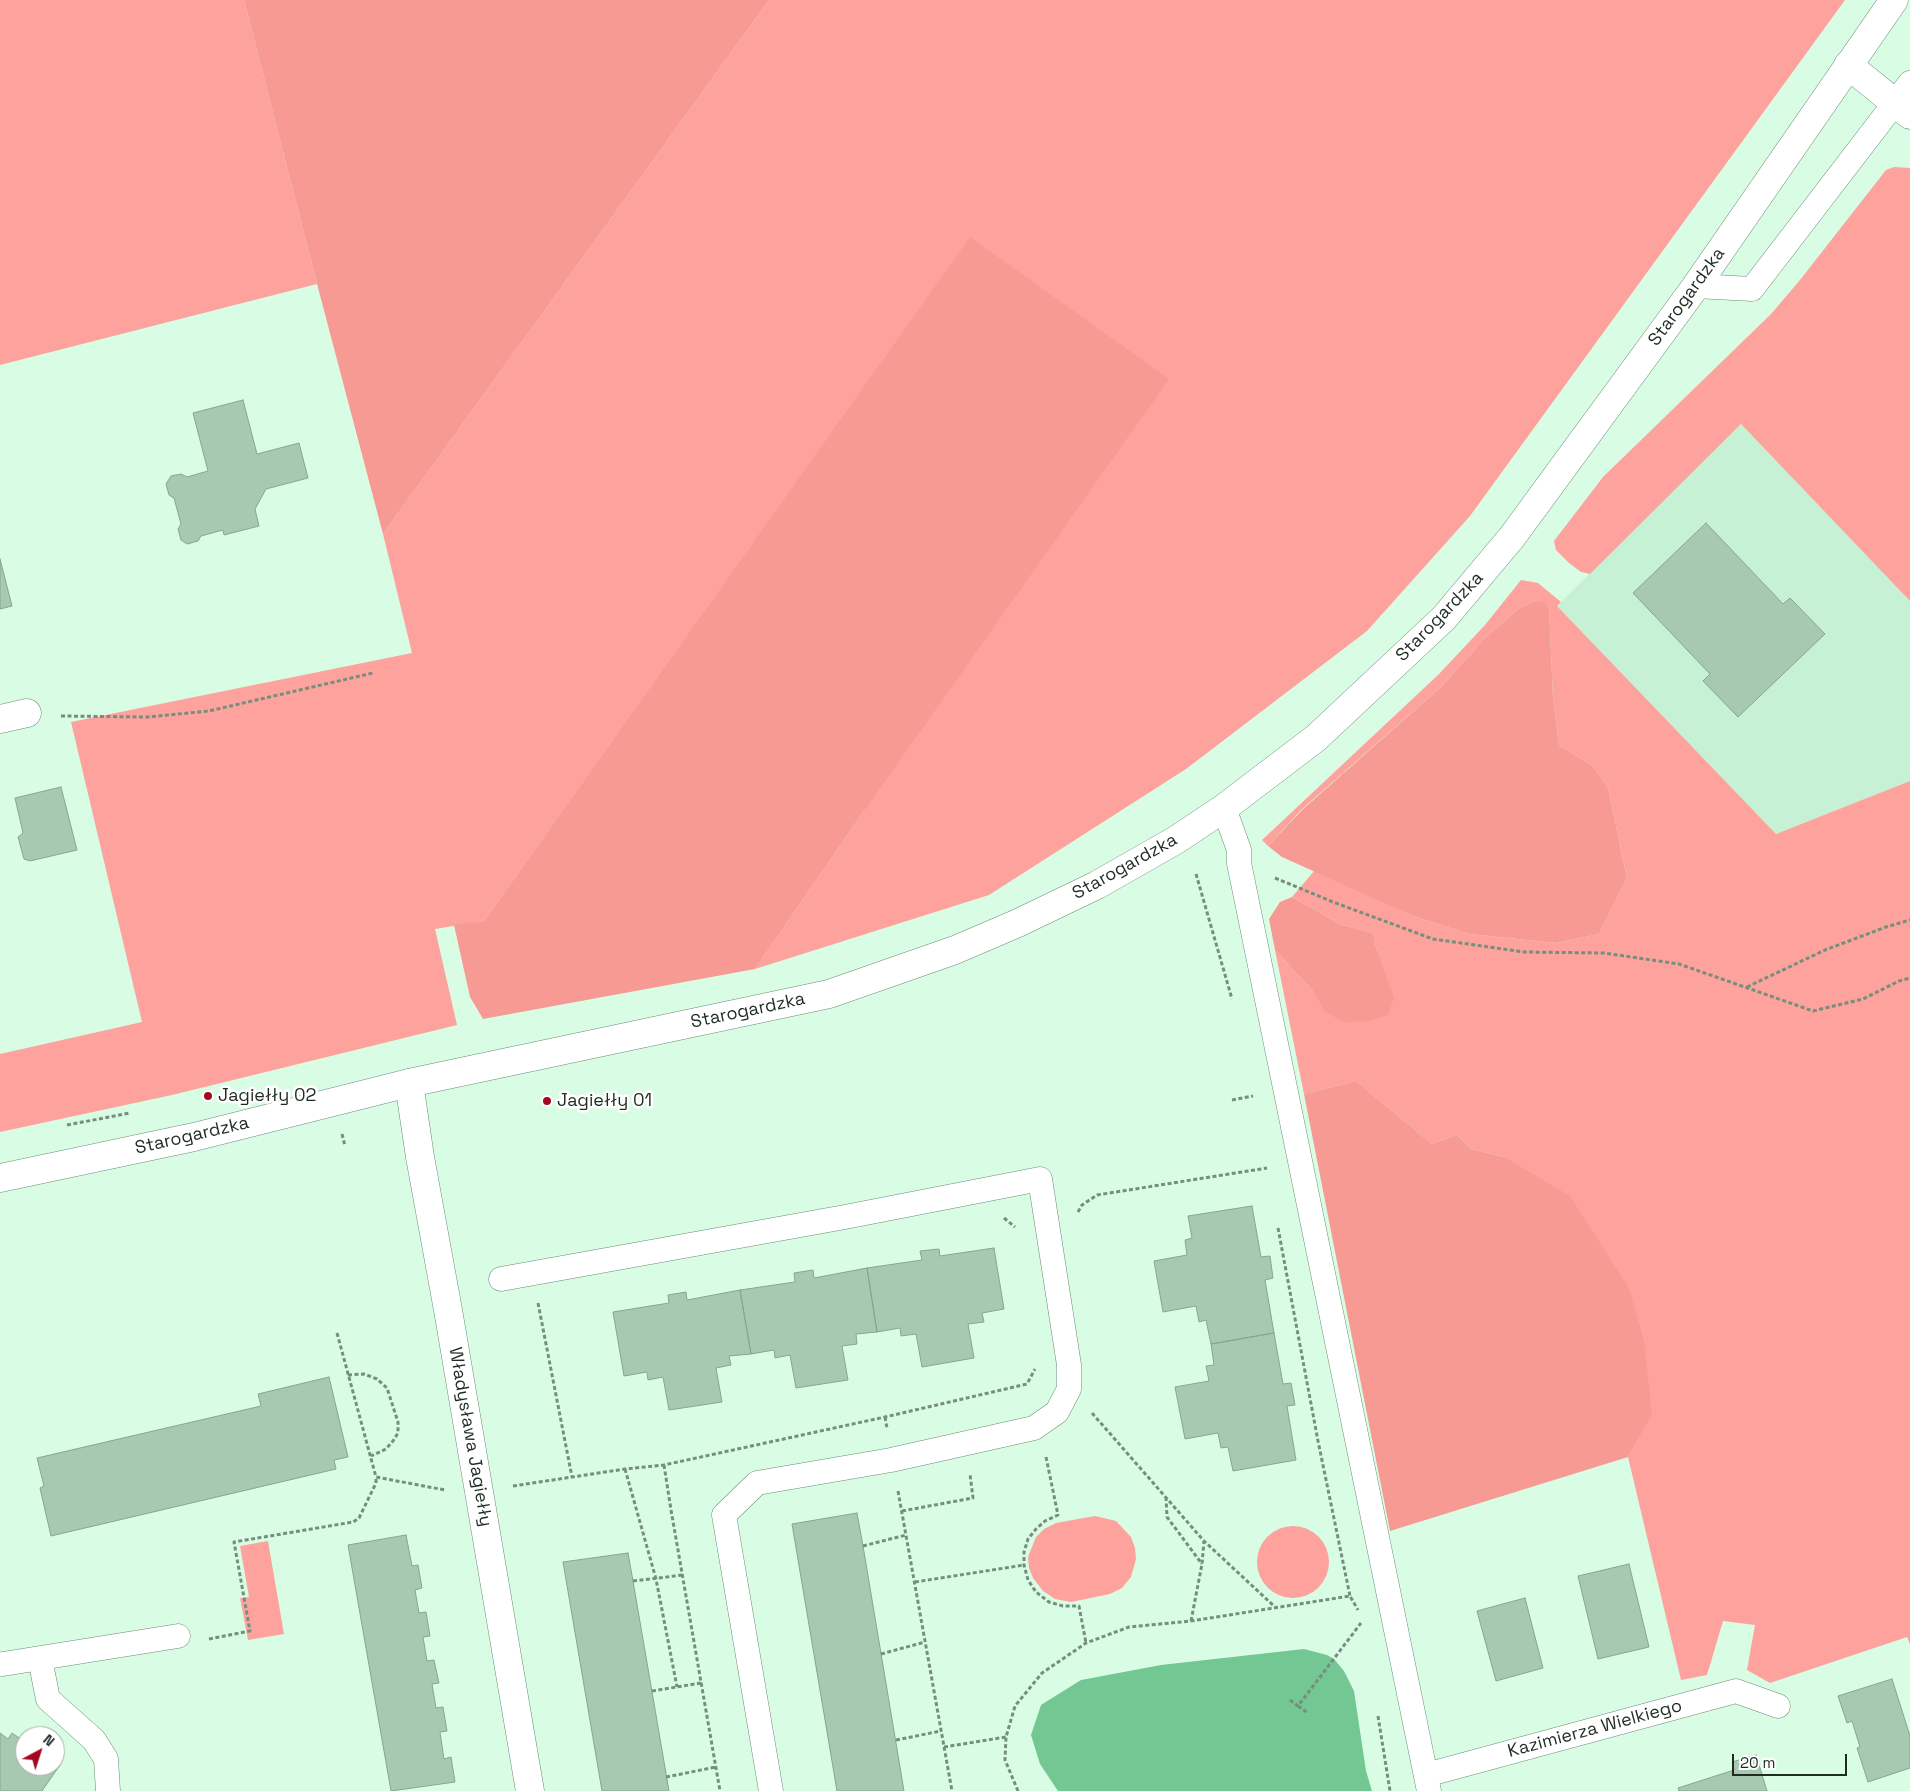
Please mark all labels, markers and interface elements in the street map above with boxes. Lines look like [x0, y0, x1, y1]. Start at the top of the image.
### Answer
street label: Starogardzka [1644, 244, 1730, 350]
street label: Starogardzka [1392, 568, 1488, 666]
street label: Starogardzka [1069, 829, 1181, 905]
street label: Starogardzka [689, 988, 807, 1034]
place label: Jagiełły 02 [218, 1085, 316, 1107]
marker: Jagiełły 02 [202, 1090, 214, 1102]
place label: Jagiełły 01 [557, 1090, 652, 1112]
marker: Jagiełły 01 [541, 1095, 553, 1107]
street label: Starogardzka [133, 1112, 251, 1160]
street label: Władysława Jagiełły [444, 1346, 496, 1528]
street label: Kazimierza Wielkiego [1506, 1695, 1684, 1763]
north arrow [15, 1726, 65, 1776]
text: N [40, 1730, 58, 1750]
scale bar [1735, 1744, 1850, 1776]
text: 20 m [1740, 1753, 1775, 1772]

